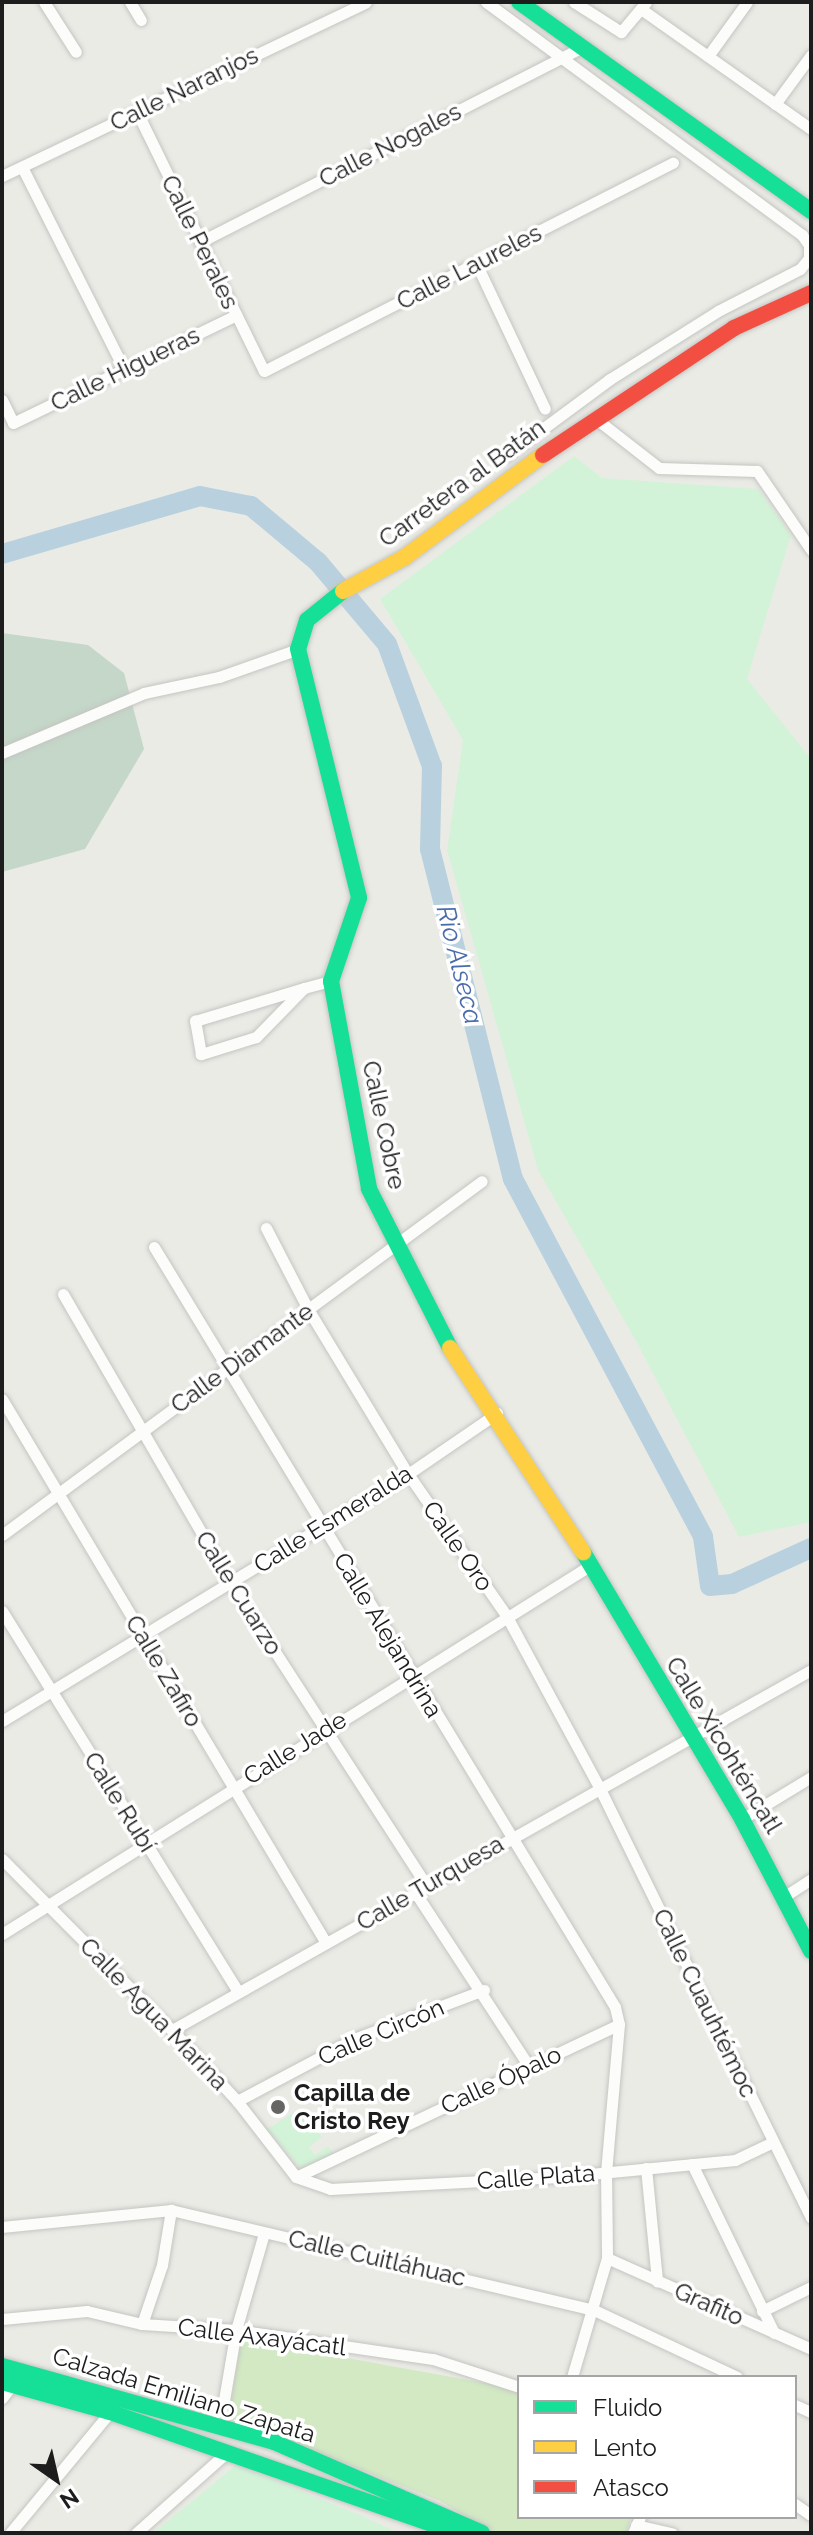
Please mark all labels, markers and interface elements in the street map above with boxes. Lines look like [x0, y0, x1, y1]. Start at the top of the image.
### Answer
street label: Calle Naranjos [105, 41, 263, 137]
street label: Calle Nogales [314, 97, 466, 193]
street label: Calle Perales [155, 170, 245, 314]
street label: Calle Laureles [392, 218, 546, 316]
street label: Calle Higueras [46, 321, 204, 417]
street label: Carretera al Batán [373, 413, 551, 553]
water label: Rio Alseca [429, 902, 489, 1028]
street label: Calle Cobre [356, 1058, 412, 1192]
street label: Calle Diamante [165, 1297, 319, 1419]
street label: Calle Esmeralda [249, 1459, 417, 1579]
street label: Calle Oro [417, 1496, 499, 1596]
street label: Calle Cuarzo [189, 1526, 289, 1660]
street label: Calle Alejandrina [327, 1547, 449, 1723]
street label: Calle Zafiro [119, 1610, 209, 1732]
street label: Calle Xicohténcatl [660, 1651, 788, 1839]
street label: Calle Jade [238, 1705, 352, 1791]
street label: Calle Rubí [78, 1747, 162, 1857]
street label: Calle Turquesa [351, 1829, 509, 1937]
street label: Calle Cuauhtémoc [647, 1904, 763, 2102]
street label: Calle Agua Marina [74, 1931, 234, 2097]
street label: Calle Circón [314, 1993, 448, 2071]
street label: Calle Ópalo [436, 2040, 566, 2120]
place label: Capilla de Cristo Rey [294, 2079, 410, 2135]
marker: Capilla de Cristo Rey [269, 2098, 287, 2116]
street label: Calle Plata [476, 2159, 596, 2195]
street label: Calle Cuitláhuac [286, 2224, 468, 2292]
street label: Grafito [670, 2276, 748, 2332]
street label: Calle Axayácatl [176, 2312, 348, 2362]
street label: Calzada Emiliano Zapata [49, 2341, 319, 2449]
legend [517, 2375, 797, 2519]
text: Fluido [593, 2393, 662, 2422]
text: Lento [593, 2433, 657, 2462]
north arrow [16, 2439, 96, 2519]
text: Atasco [593, 2473, 669, 2502]
text: N [55, 2483, 84, 2514]

